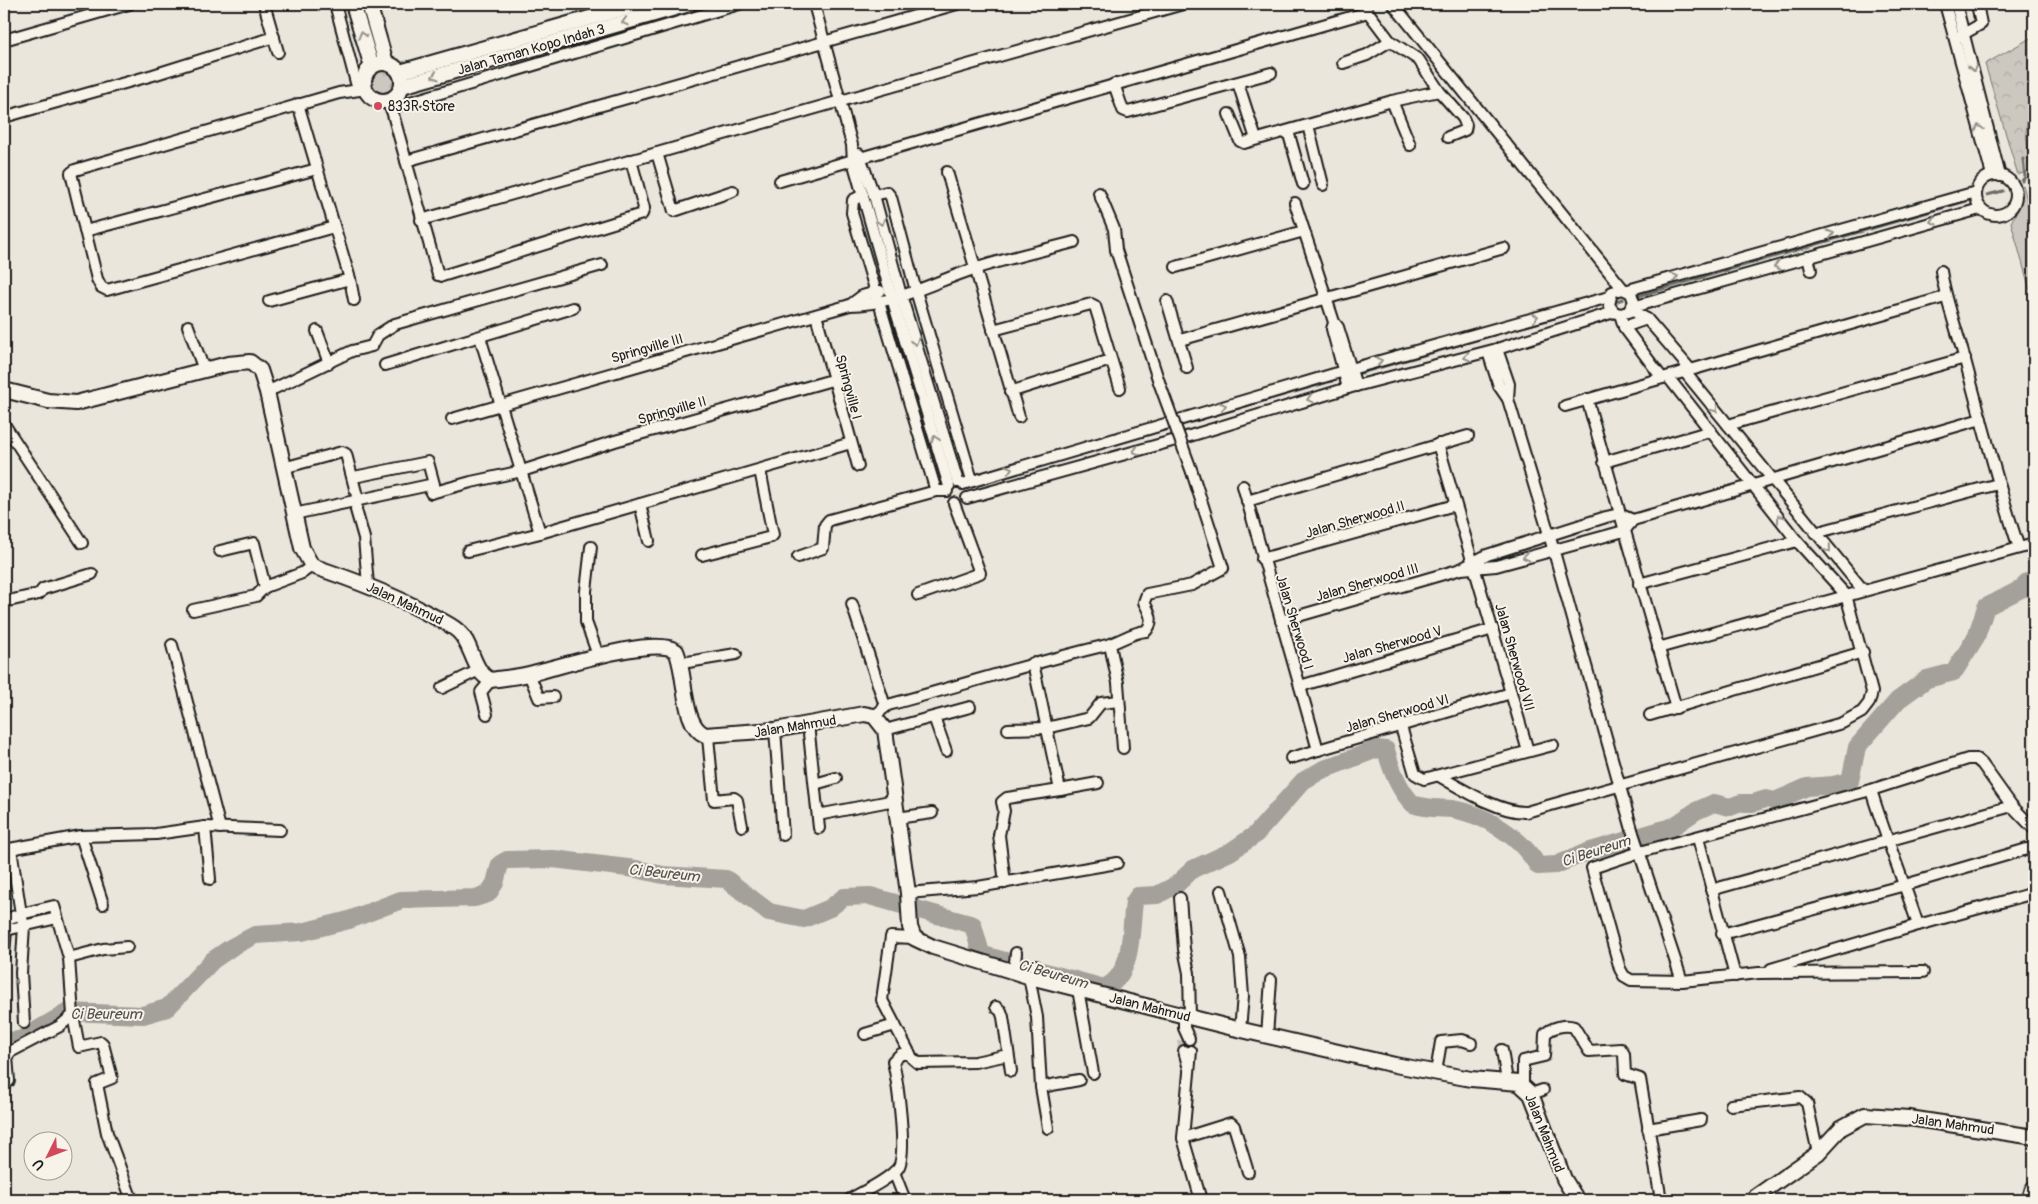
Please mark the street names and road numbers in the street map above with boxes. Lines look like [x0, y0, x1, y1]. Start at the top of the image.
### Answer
street label: Jalan Taman Kopo Indah 3 [456, 20, 607, 79]
street label: Springville III [609, 330, 685, 367]
street label: Springville I [832, 353, 865, 421]
street label: Springville II [636, 393, 708, 428]
street label: Jalan Sherwood II [1304, 497, 1407, 542]
street label: Jalan Sherwood III [1314, 560, 1421, 605]
street label: Jalan Sherwood I [1272, 573, 1317, 672]
street label: Jalan Mahmud [364, 578, 446, 629]
street label: Jalan Sherwood VII [1491, 601, 1538, 713]
street label: Jalan Sherwood V [1340, 622, 1444, 667]
street label: Jalan Sherwood VI [1343, 691, 1451, 736]
street label: Jalan Mahmud [753, 712, 838, 741]
street label: Jalan Mahmud [1108, 989, 1192, 1026]
street label: Jalan Mahmud [1521, 1091, 1568, 1175]
street label: Jalan Mahmud [1911, 1110, 1995, 1139]

